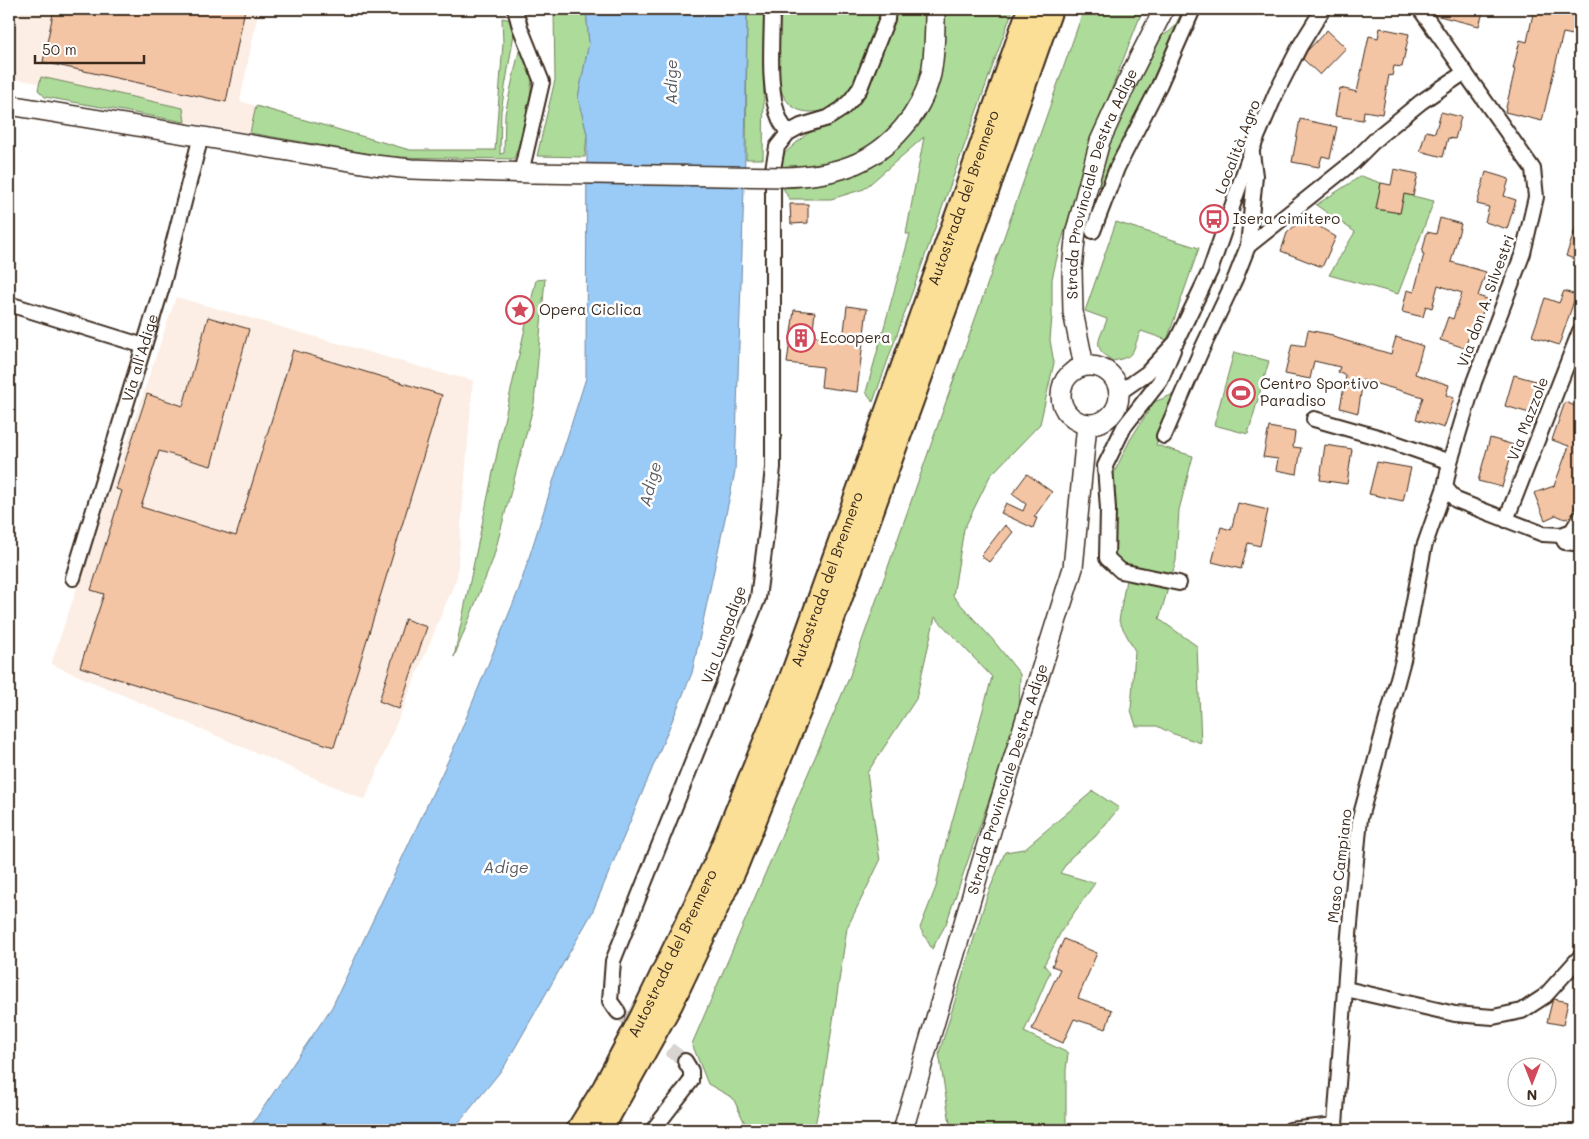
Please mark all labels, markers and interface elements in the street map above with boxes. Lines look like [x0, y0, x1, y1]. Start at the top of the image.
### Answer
scale bar [35, 32, 144, 64]
text: 50 m [42, 39, 77, 59]
water label: Adige [660, 59, 681, 105]
street label: Strada Provinciale Destra Adige [1061, 65, 1141, 300]
street label: Località Agro [1210, 96, 1264, 197]
street label: Autostrada del Brennero [923, 107, 1003, 288]
bus stop icon: Isera cimitero [1199, 204, 1229, 234]
place label: Isera cimitero [1233, 208, 1340, 228]
street label: Via don A. Silvestri [1452, 232, 1518, 370]
place icon: Opera Ciclica [505, 295, 535, 325]
place label: Opera Ciclica [539, 299, 642, 319]
street label: Via all'Adige [116, 311, 162, 404]
building icon: Ecoopera [786, 323, 816, 353]
place label: Ecoopera [820, 327, 891, 347]
place label: Centro Sportivo Paradiso [1260, 373, 1378, 410]
street label: Via Mazzole [1502, 374, 1552, 463]
sports icon: Centro Sportivo Paradiso [1226, 378, 1256, 408]
water label: Adige [634, 459, 666, 508]
street label: Autostrada del Brennero [786, 489, 867, 669]
street label: Via Lungadige [696, 583, 750, 686]
street label: Strada Provinciale Destra Adige [962, 661, 1051, 897]
street label: Maso Campiano [1322, 808, 1356, 924]
water label: Adige [483, 856, 529, 877]
street label: Autostrada del Brennero [623, 866, 721, 1041]
north arrow [1506, 1056, 1556, 1106]
text: N [1527, 1086, 1537, 1105]

